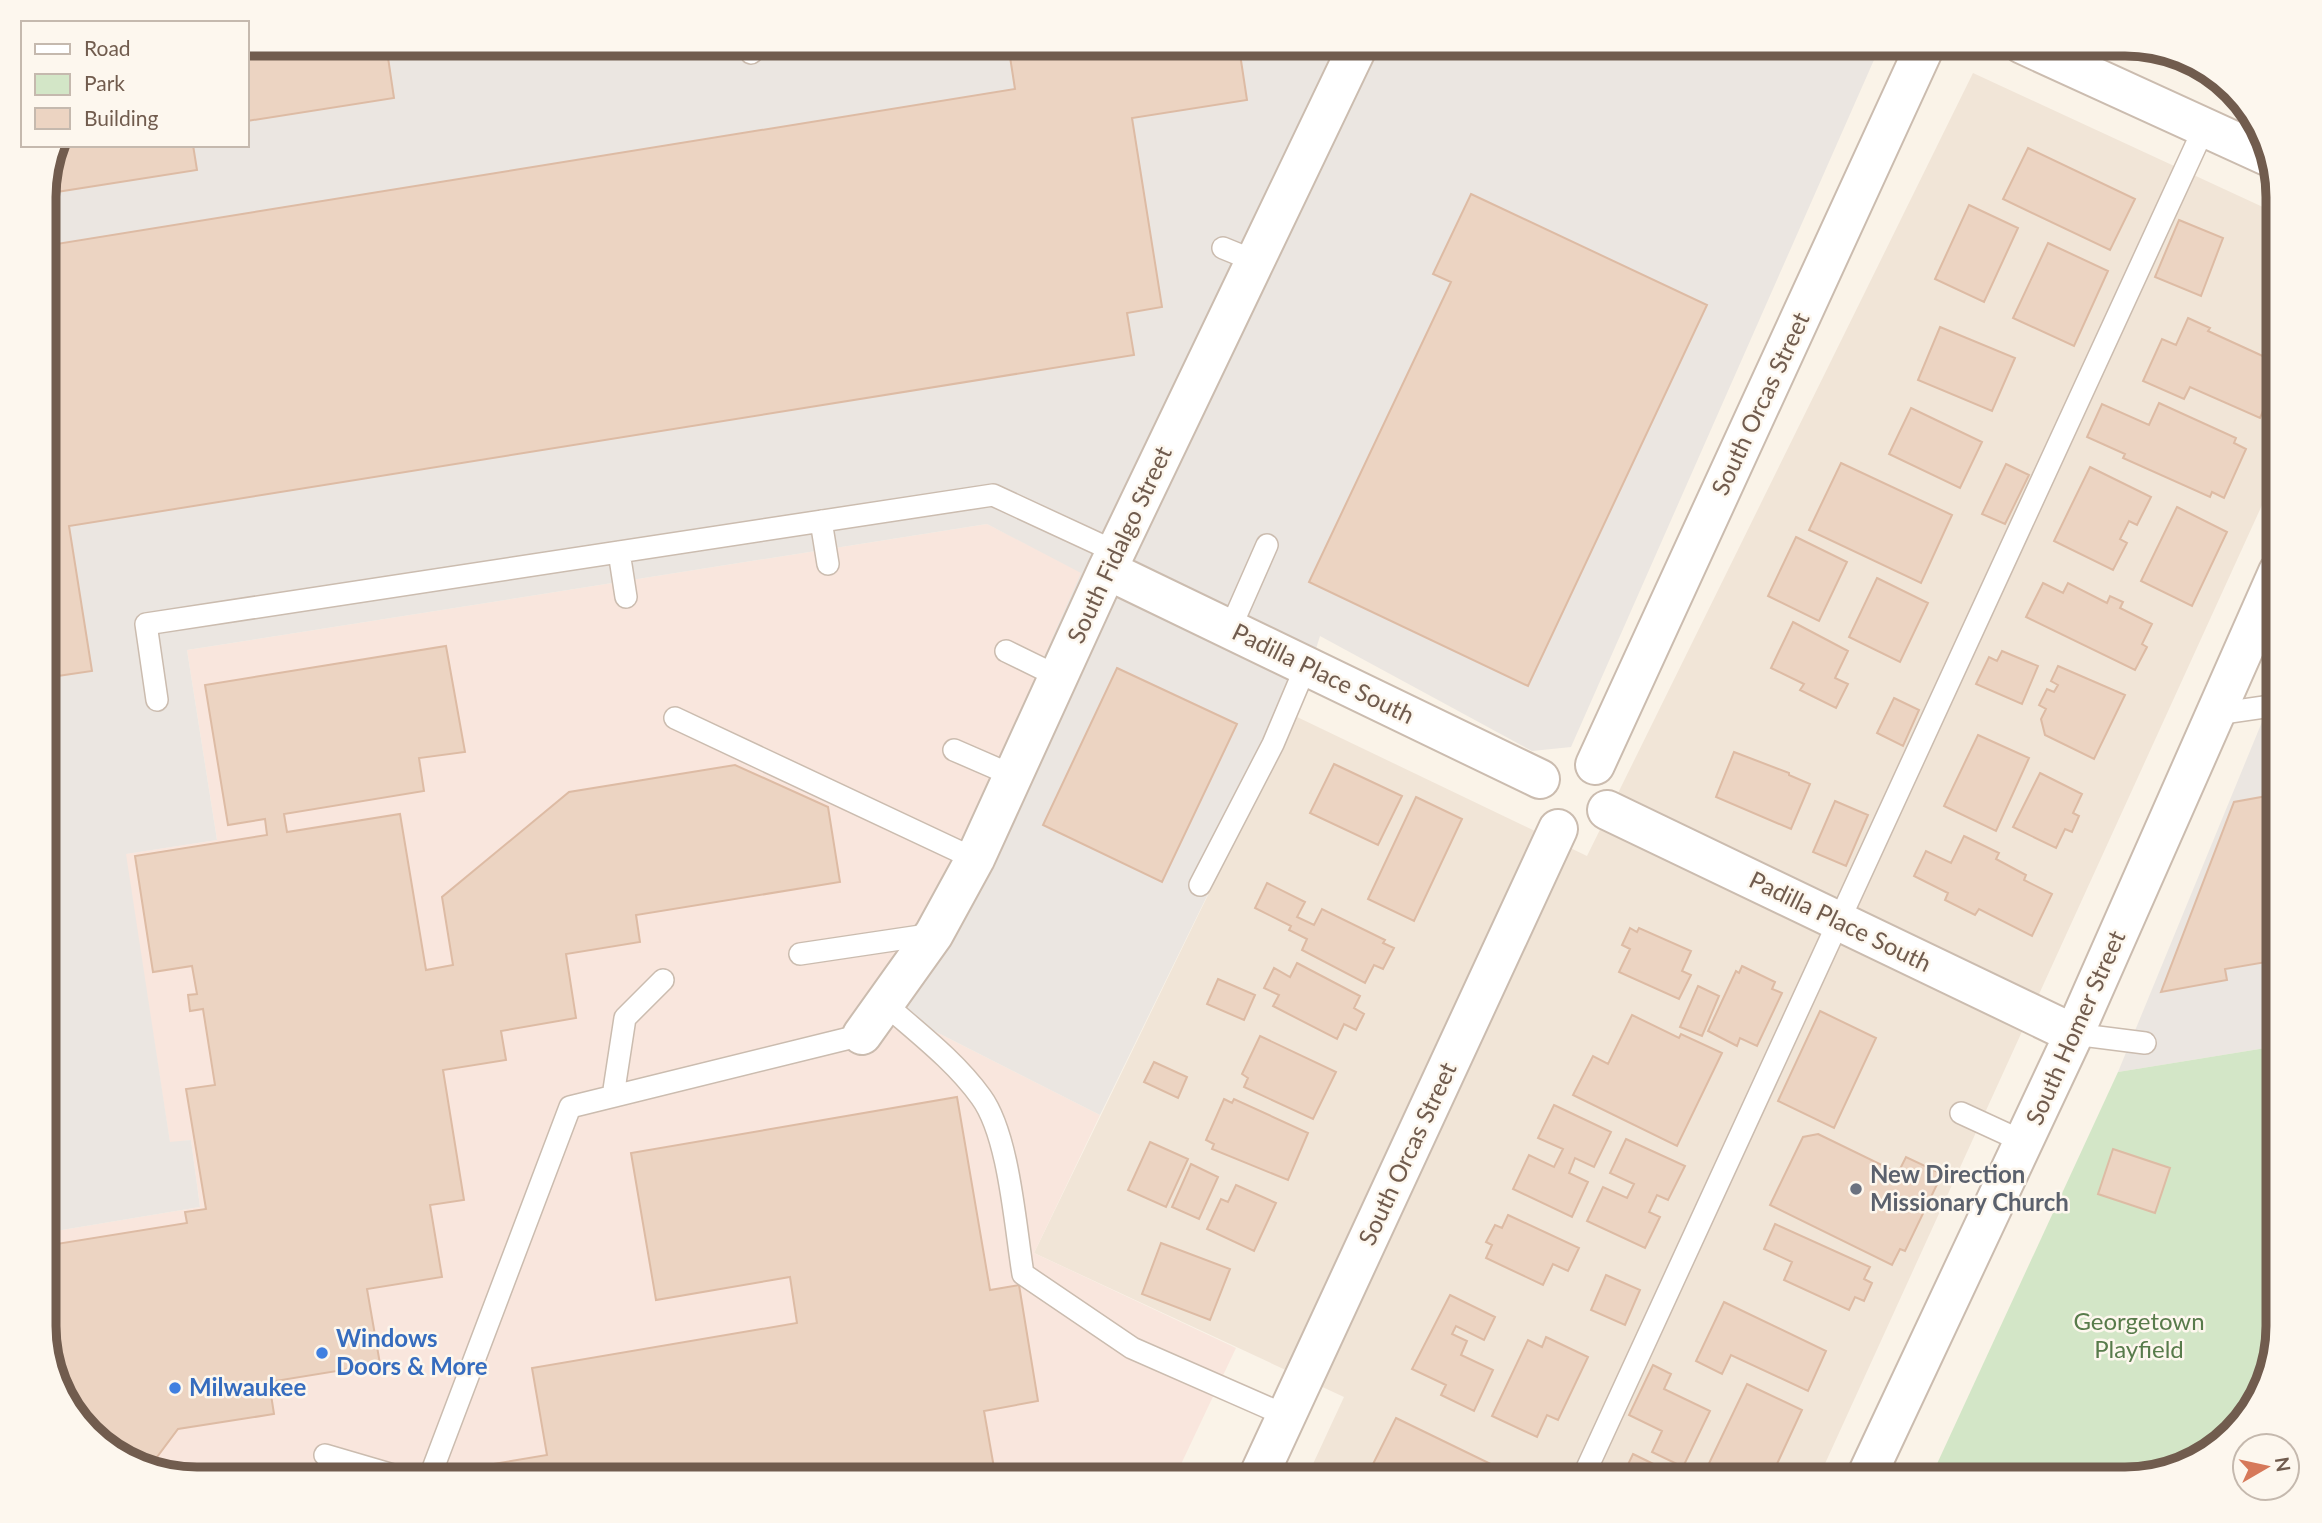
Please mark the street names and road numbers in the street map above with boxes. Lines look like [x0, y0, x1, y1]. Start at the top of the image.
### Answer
street label: South Orcas Street [1705, 307, 1815, 499]
street label: South Fidalgo Street [1060, 441, 1177, 647]
street label: Padilla Place South [1228, 616, 1419, 729]
street label: Padilla Place South [1745, 864, 1936, 977]
street label: South Homer Street [2019, 925, 2131, 1129]
street label: South Orcas Street [1352, 1057, 1462, 1249]

